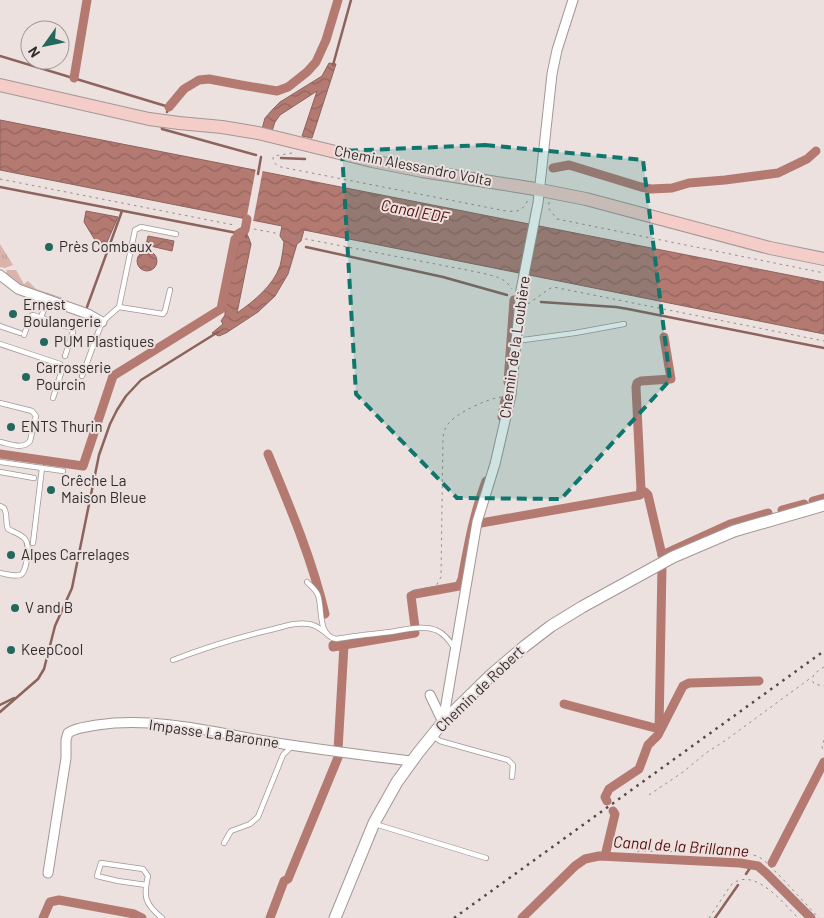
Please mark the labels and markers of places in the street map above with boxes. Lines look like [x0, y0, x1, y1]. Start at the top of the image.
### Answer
place label: Près Combaux [59, 237, 152, 255]
marker: Près Combaux [43, 241, 55, 253]
place label: Ernest Boulangerie [23, 295, 101, 330]
marker: Ernest Boulangerie [7, 308, 19, 320]
place label: PUM Plastiques [54, 332, 154, 350]
marker: PUM Plastiques [38, 336, 50, 348]
place label: Carrosserie Pourcin [36, 358, 111, 393]
marker: Carrosserie Pourcin [20, 371, 32, 383]
place label: ENTS Thurin [21, 417, 103, 435]
marker: ENTS Thurin [5, 421, 17, 433]
place label: Crêche La Maison Bleue [61, 471, 147, 506]
marker: Crêche La Maison Bleue [45, 484, 57, 496]
place label: Alpes Carrelages [21, 545, 130, 563]
marker: Alpes Carrelages [5, 549, 17, 561]
place label: V and B [25, 598, 73, 616]
marker: V and B [9, 602, 21, 614]
place label: KeepCool [21, 640, 83, 658]
marker: KeepCool [5, 644, 17, 656]

